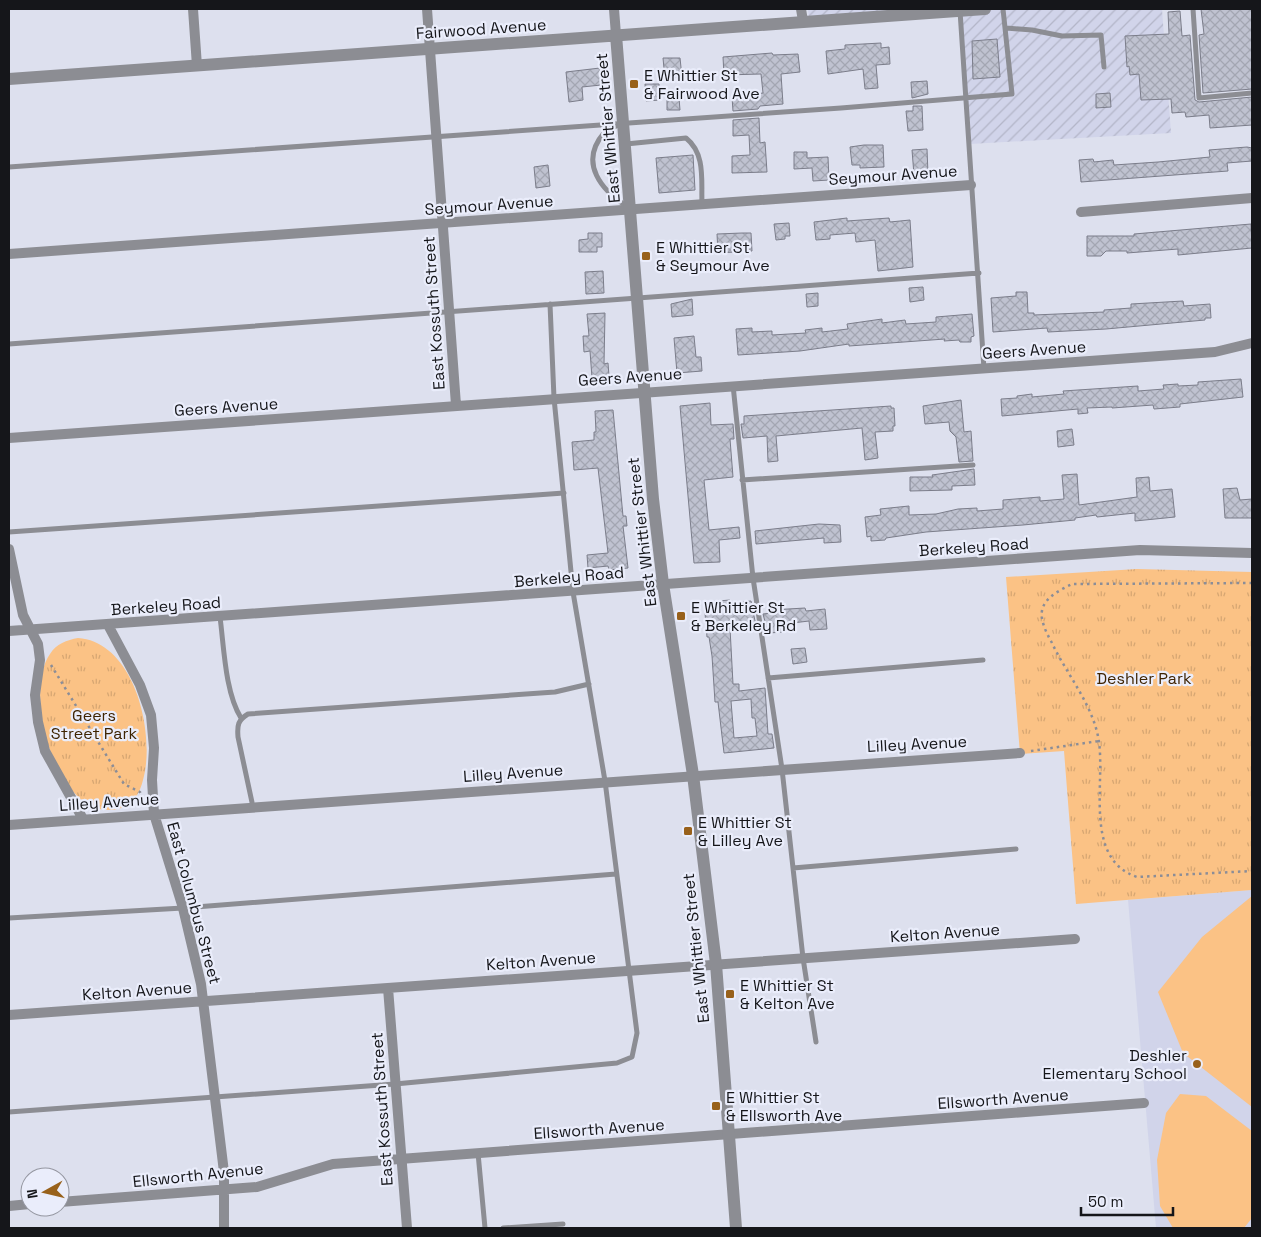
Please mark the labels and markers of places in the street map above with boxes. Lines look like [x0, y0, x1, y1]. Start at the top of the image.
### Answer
place label: E Whittier St & Fairwood Ave [644, 65, 760, 104]
marker: E Whittier St & Fairwood Ave [628, 78, 640, 90]
place label: E Whittier St & Seymour Ave [656, 237, 770, 276]
marker: E Whittier St & Seymour Ave [640, 250, 652, 262]
place label: E Whittier St & Berkeley Rd [691, 597, 796, 636]
marker: E Whittier St & Berkeley Rd [675, 610, 687, 622]
place label: E Whittier St & Lilley Ave [698, 812, 792, 851]
marker: E Whittier St & Lilley Ave [682, 825, 694, 837]
place label: E Whittier St & Kelton Ave [740, 975, 835, 1014]
marker: E Whittier St & Kelton Ave [724, 988, 736, 1000]
place label: Deshler Elementary School [1042, 1045, 1187, 1084]
marker: Deshler Elementary School [1191, 1058, 1203, 1070]
place label: E Whittier St & Ellsworth Ave [726, 1087, 842, 1126]
marker: E Whittier St & Ellsworth Ave [710, 1100, 722, 1112]

